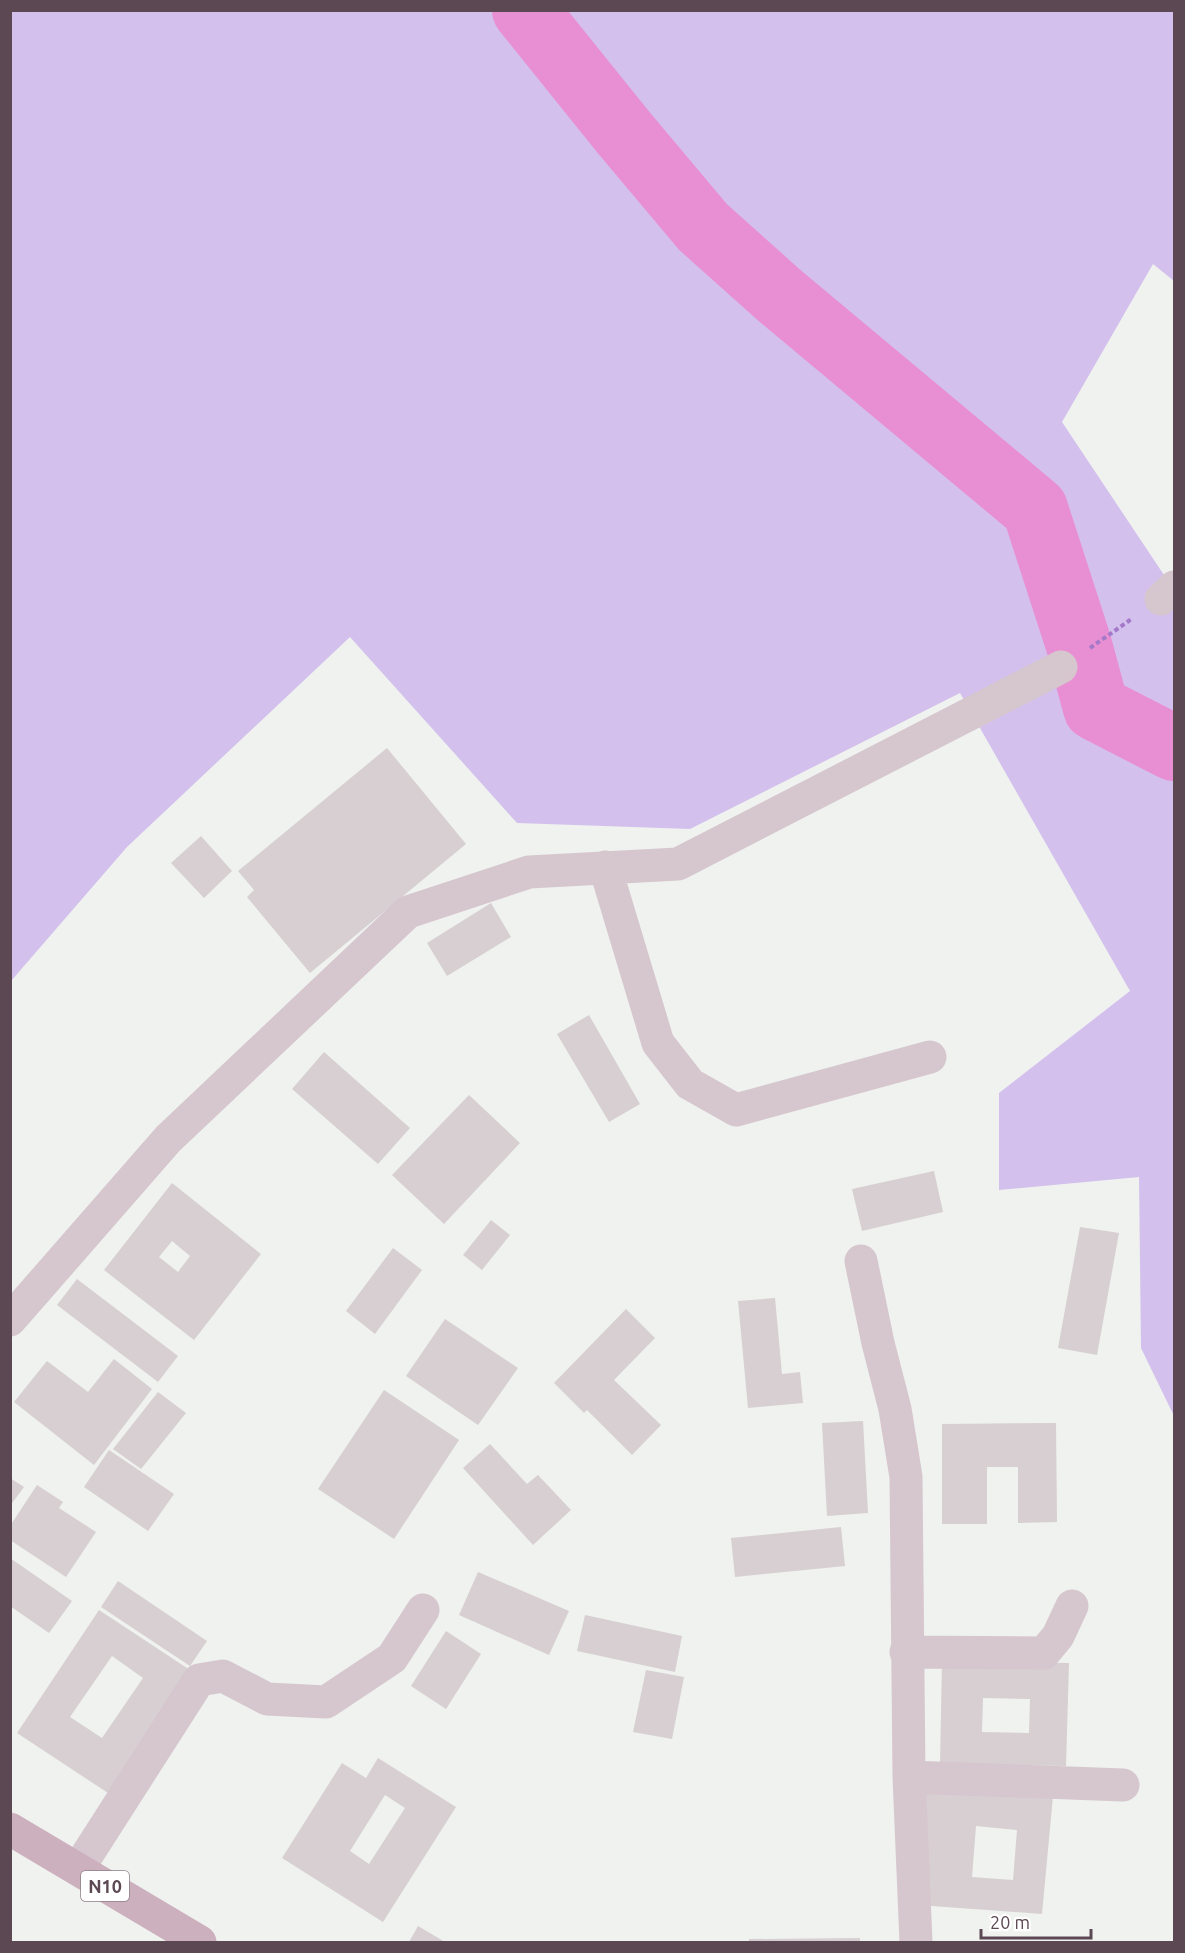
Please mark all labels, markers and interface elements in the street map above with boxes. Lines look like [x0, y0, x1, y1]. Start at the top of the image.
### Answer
road number: N10 [81, 1871, 129, 1901]
scale bar [981, 1902, 1090, 1940]
text: 20 m [990, 1912, 1030, 1932]

